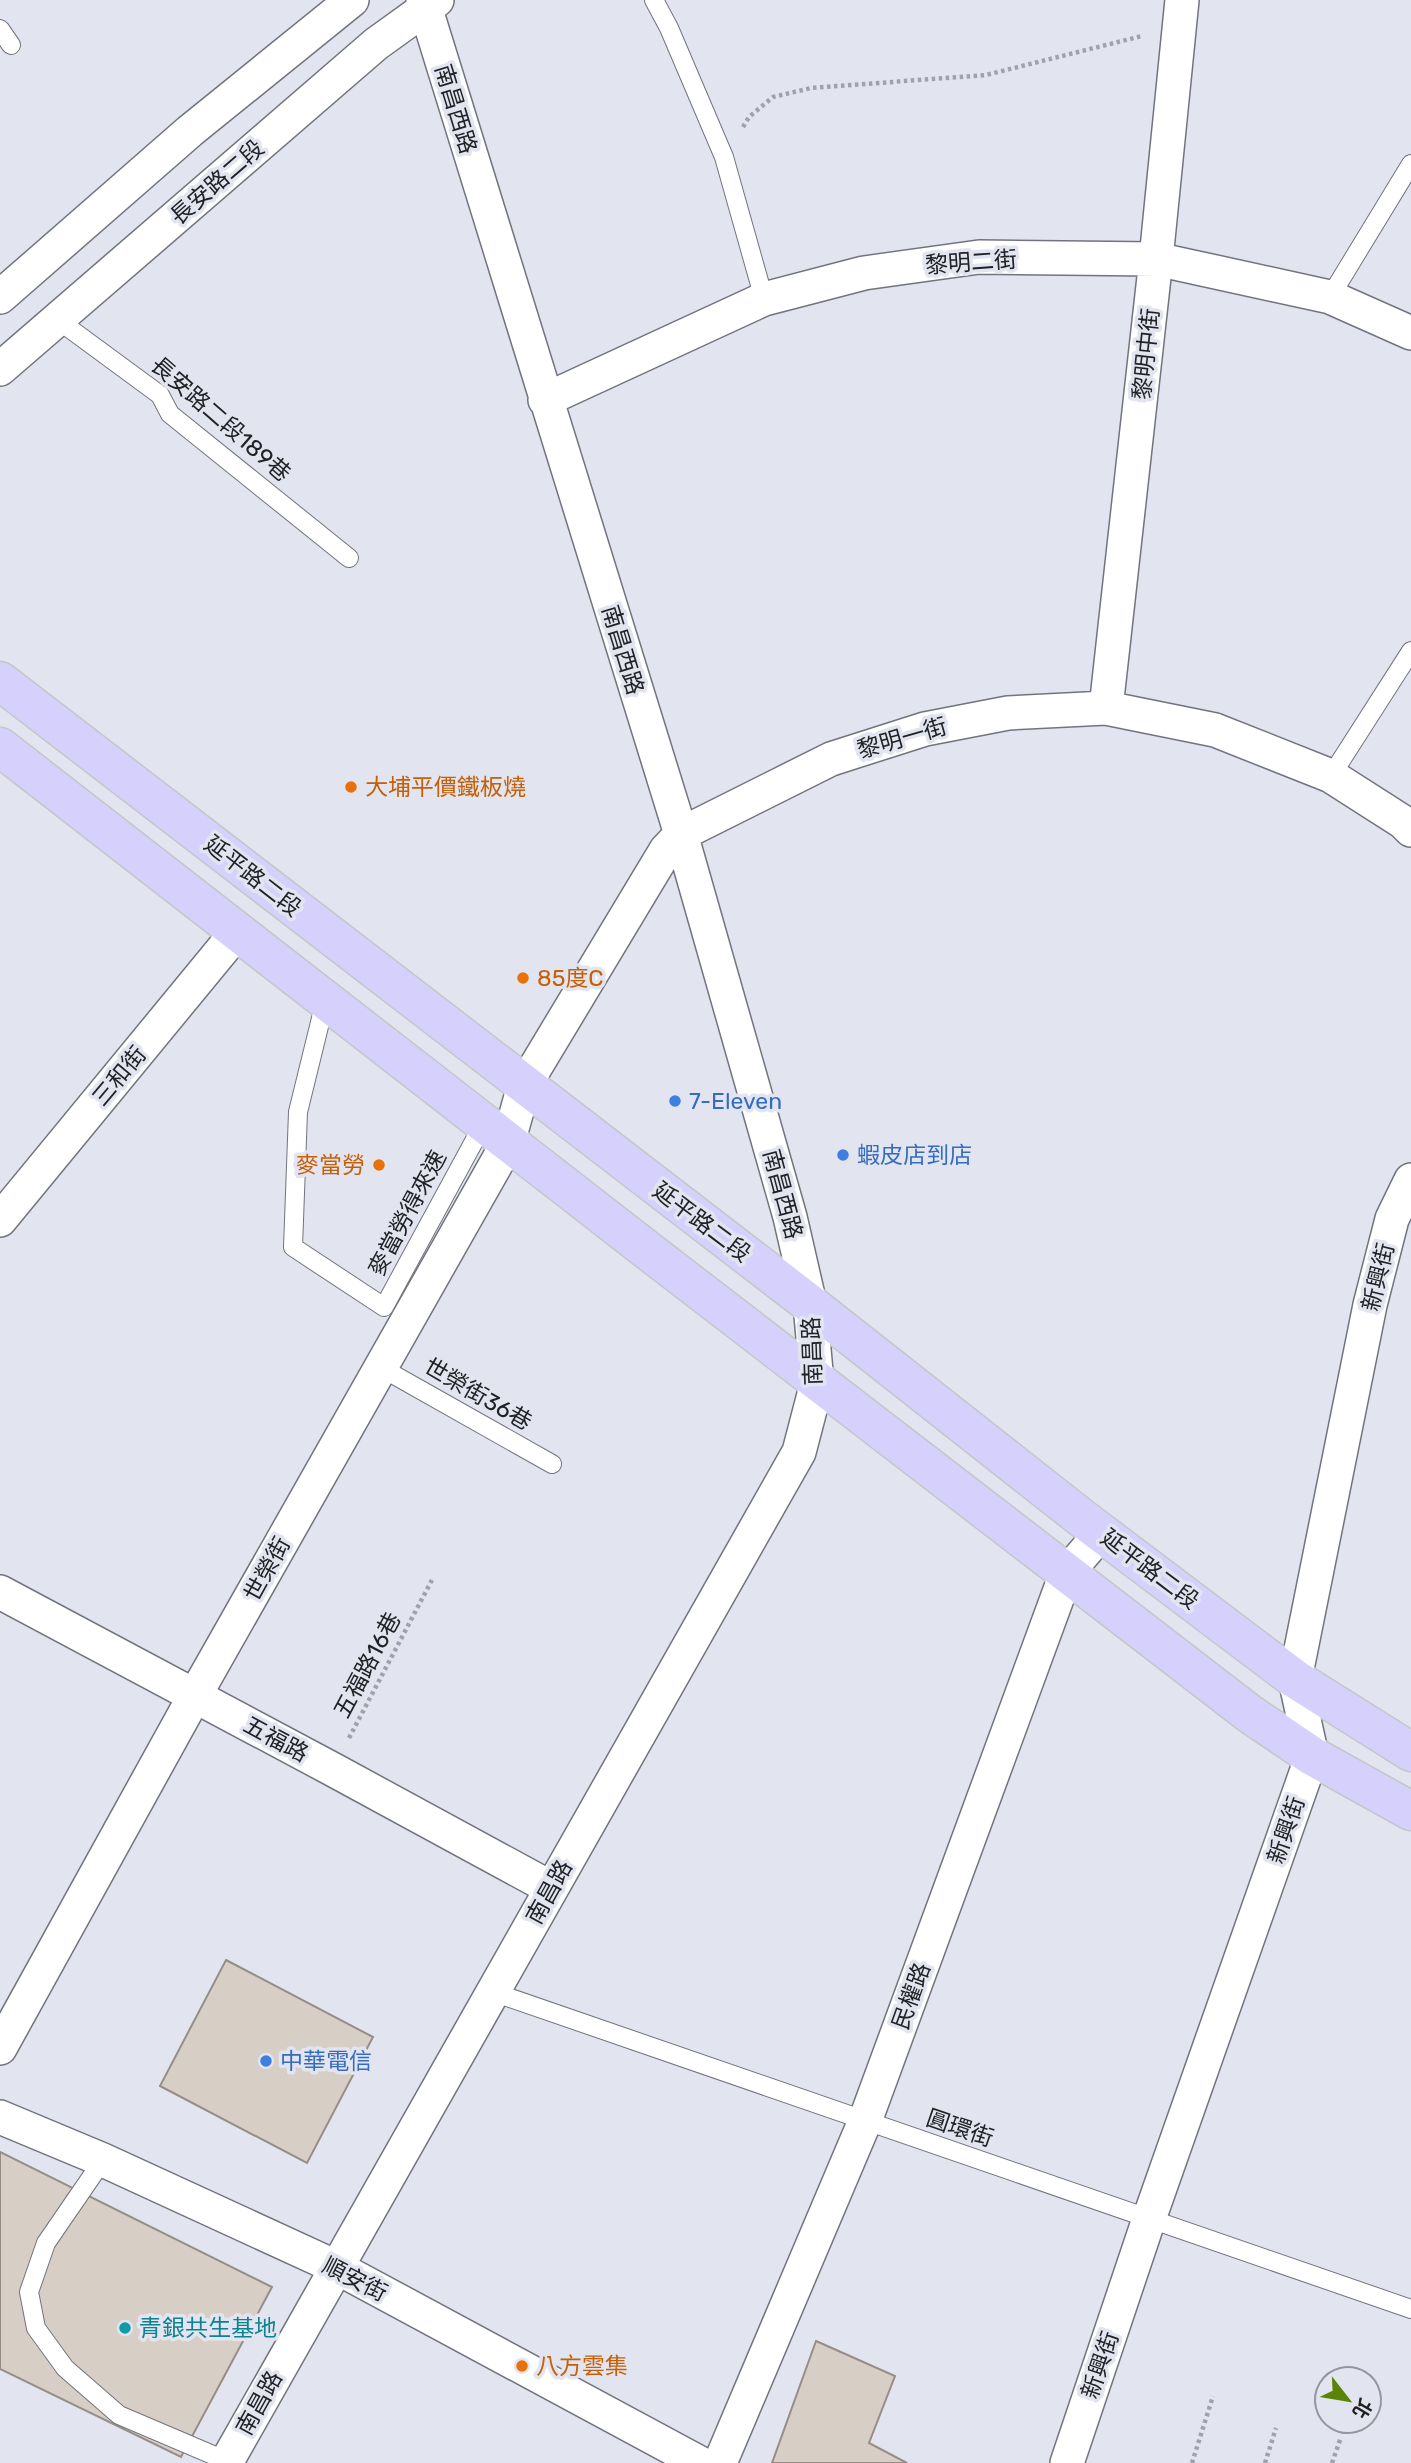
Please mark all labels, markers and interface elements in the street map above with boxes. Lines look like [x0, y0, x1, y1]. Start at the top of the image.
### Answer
street label: 南昌西路 [429, 61, 483, 157]
street label: 長安路二段 [164, 134, 270, 230]
street label: 黎明二街 [924, 245, 1018, 279]
street label: 黎明中街 [1127, 307, 1165, 401]
street label: 長安路二段189巷 [145, 351, 297, 487]
street label: 南昌西路 [596, 602, 650, 698]
street label: 黎明一街 [854, 712, 950, 764]
place label: 大埔平價鐵板燒 [365, 773, 526, 801]
marker: 大埔平價鐵板燒 [343, 779, 359, 795]
street label: 延平路二段 [199, 830, 307, 922]
place label: 85度C [537, 964, 604, 992]
marker: 85度C [515, 970, 531, 986]
street label: 三和街 [86, 1041, 152, 1111]
place label: 7-Eleven [689, 1087, 782, 1115]
marker: 7-Eleven [667, 1093, 683, 1109]
place label: 蝦皮店到店 [857, 1141, 972, 1169]
street label: 麥當勞得來速 [362, 1146, 452, 1280]
street label: 南昌西路 [758, 1146, 808, 1242]
marker: 蝦皮店到店 [835, 1147, 851, 1163]
place label: 麥當勞 [296, 1151, 365, 1179]
marker: 麥當勞 [371, 1157, 387, 1173]
street label: 延平路二段 [648, 1176, 756, 1268]
street label: 新興街 [1356, 1240, 1400, 1314]
street label: 南昌路 [797, 1316, 827, 1386]
street label: 世榮街36巷 [419, 1352, 537, 1436]
street label: 延平路二段 [1096, 1523, 1204, 1615]
street label: 世榮街 [238, 1532, 296, 1606]
street label: 五福路16巷 [327, 1607, 407, 1723]
street label: 五福路 [239, 1710, 313, 1768]
street label: 新興街 [1262, 1793, 1310, 1867]
street label: 南昌路 [520, 1855, 578, 1929]
street label: 民權路 [886, 1959, 936, 2033]
place label: 中華電信 [280, 2047, 372, 2075]
marker: 中華電信 [258, 2053, 274, 2069]
street label: 圓環街 [923, 2104, 997, 2152]
street label: 順安街 [318, 2251, 392, 2307]
place label: 青銀共生基地 [139, 2314, 277, 2342]
marker: 青銀共生基地 [117, 2320, 133, 2336]
street label: 新興街 [1076, 2328, 1124, 2402]
place label: 八方雲集 [536, 2352, 628, 2380]
marker: 八方雲集 [514, 2358, 530, 2374]
north arrow [1313, 2365, 1383, 2435]
street label: 南昌路 [230, 2366, 288, 2440]
text: 北 [1347, 2394, 1377, 2423]

